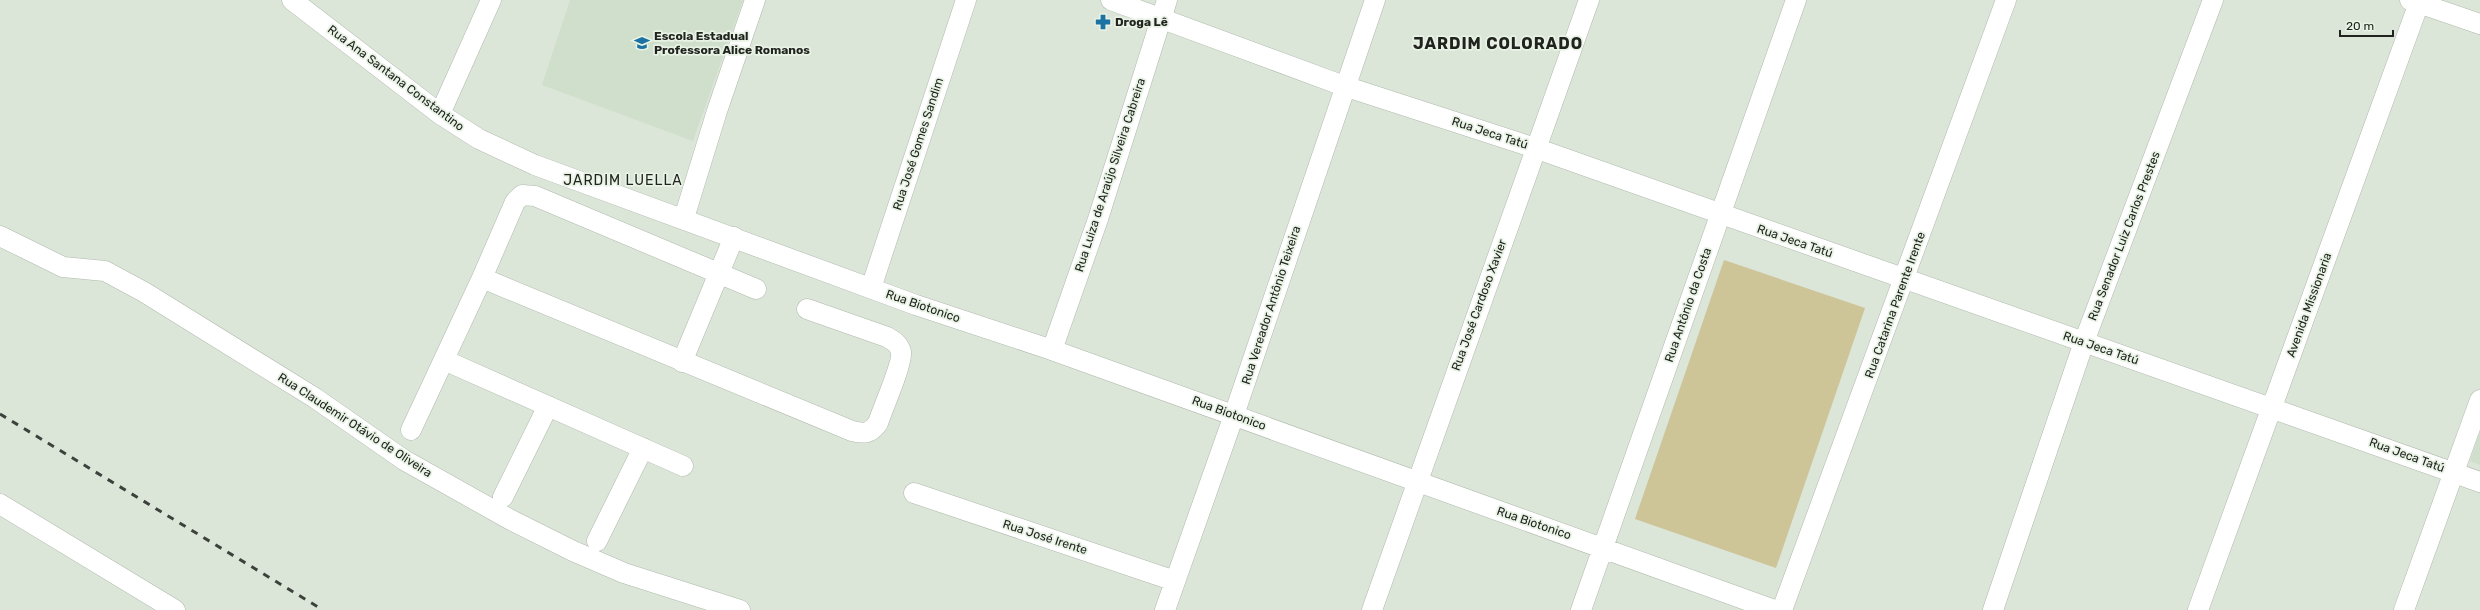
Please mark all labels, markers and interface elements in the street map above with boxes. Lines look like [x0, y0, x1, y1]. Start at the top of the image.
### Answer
scale bar [2340, 12, 2393, 38]
pharmacy icon: Droga Lê [1094, 13, 1112, 31]
place label: Droga Lê [1115, 15, 1168, 29]
text: 20 m [2346, 19, 2374, 33]
street label: Rua Ana Santana Constantino [325, 22, 467, 134]
place label: Escola Estadual Professora Alice Romanos [654, 29, 810, 57]
school or university icon: Escola Estadual Professora Alice Romanos [633, 34, 651, 52]
district label: JARDIM COLORADO [1413, 34, 1583, 53]
street label: Rua José Gomes Sandim [890, 76, 946, 212]
street label: Rua Luiza de Araújo Silveira Cabreira [1072, 76, 1148, 274]
street label: Rua Jeca Tatú [1450, 114, 1530, 152]
street label: Rua Senador Luiz Carlos Prestes [2085, 149, 2163, 323]
district label: JARDIM LUELLA [563, 172, 683, 189]
street label: Rua Jeca Tatú [1755, 221, 1835, 261]
street label: Rua Vereador Antônio Teixeira [1239, 224, 1303, 386]
street label: Rua Catarina Parente Irente [1862, 230, 1928, 380]
street label: Rua José Cardoso Xavier [1449, 237, 1509, 373]
street label: Rua Antônio da Costa [1662, 246, 1714, 364]
street label: Avenida Missionaria [2284, 251, 2334, 359]
street label: Rua Biotonico [884, 287, 962, 325]
street label: Rua Jeca Tatú [2061, 328, 2141, 368]
street label: Rua Claudemir Otávio de Oliveira [275, 370, 435, 480]
street label: Rua Biotonico [1190, 393, 1268, 433]
street label: Rua Jeca Tatú [2367, 435, 2447, 475]
street label: Rua Biotonico [1495, 504, 1573, 542]
street label: Rua José Irente [1001, 517, 1089, 557]

